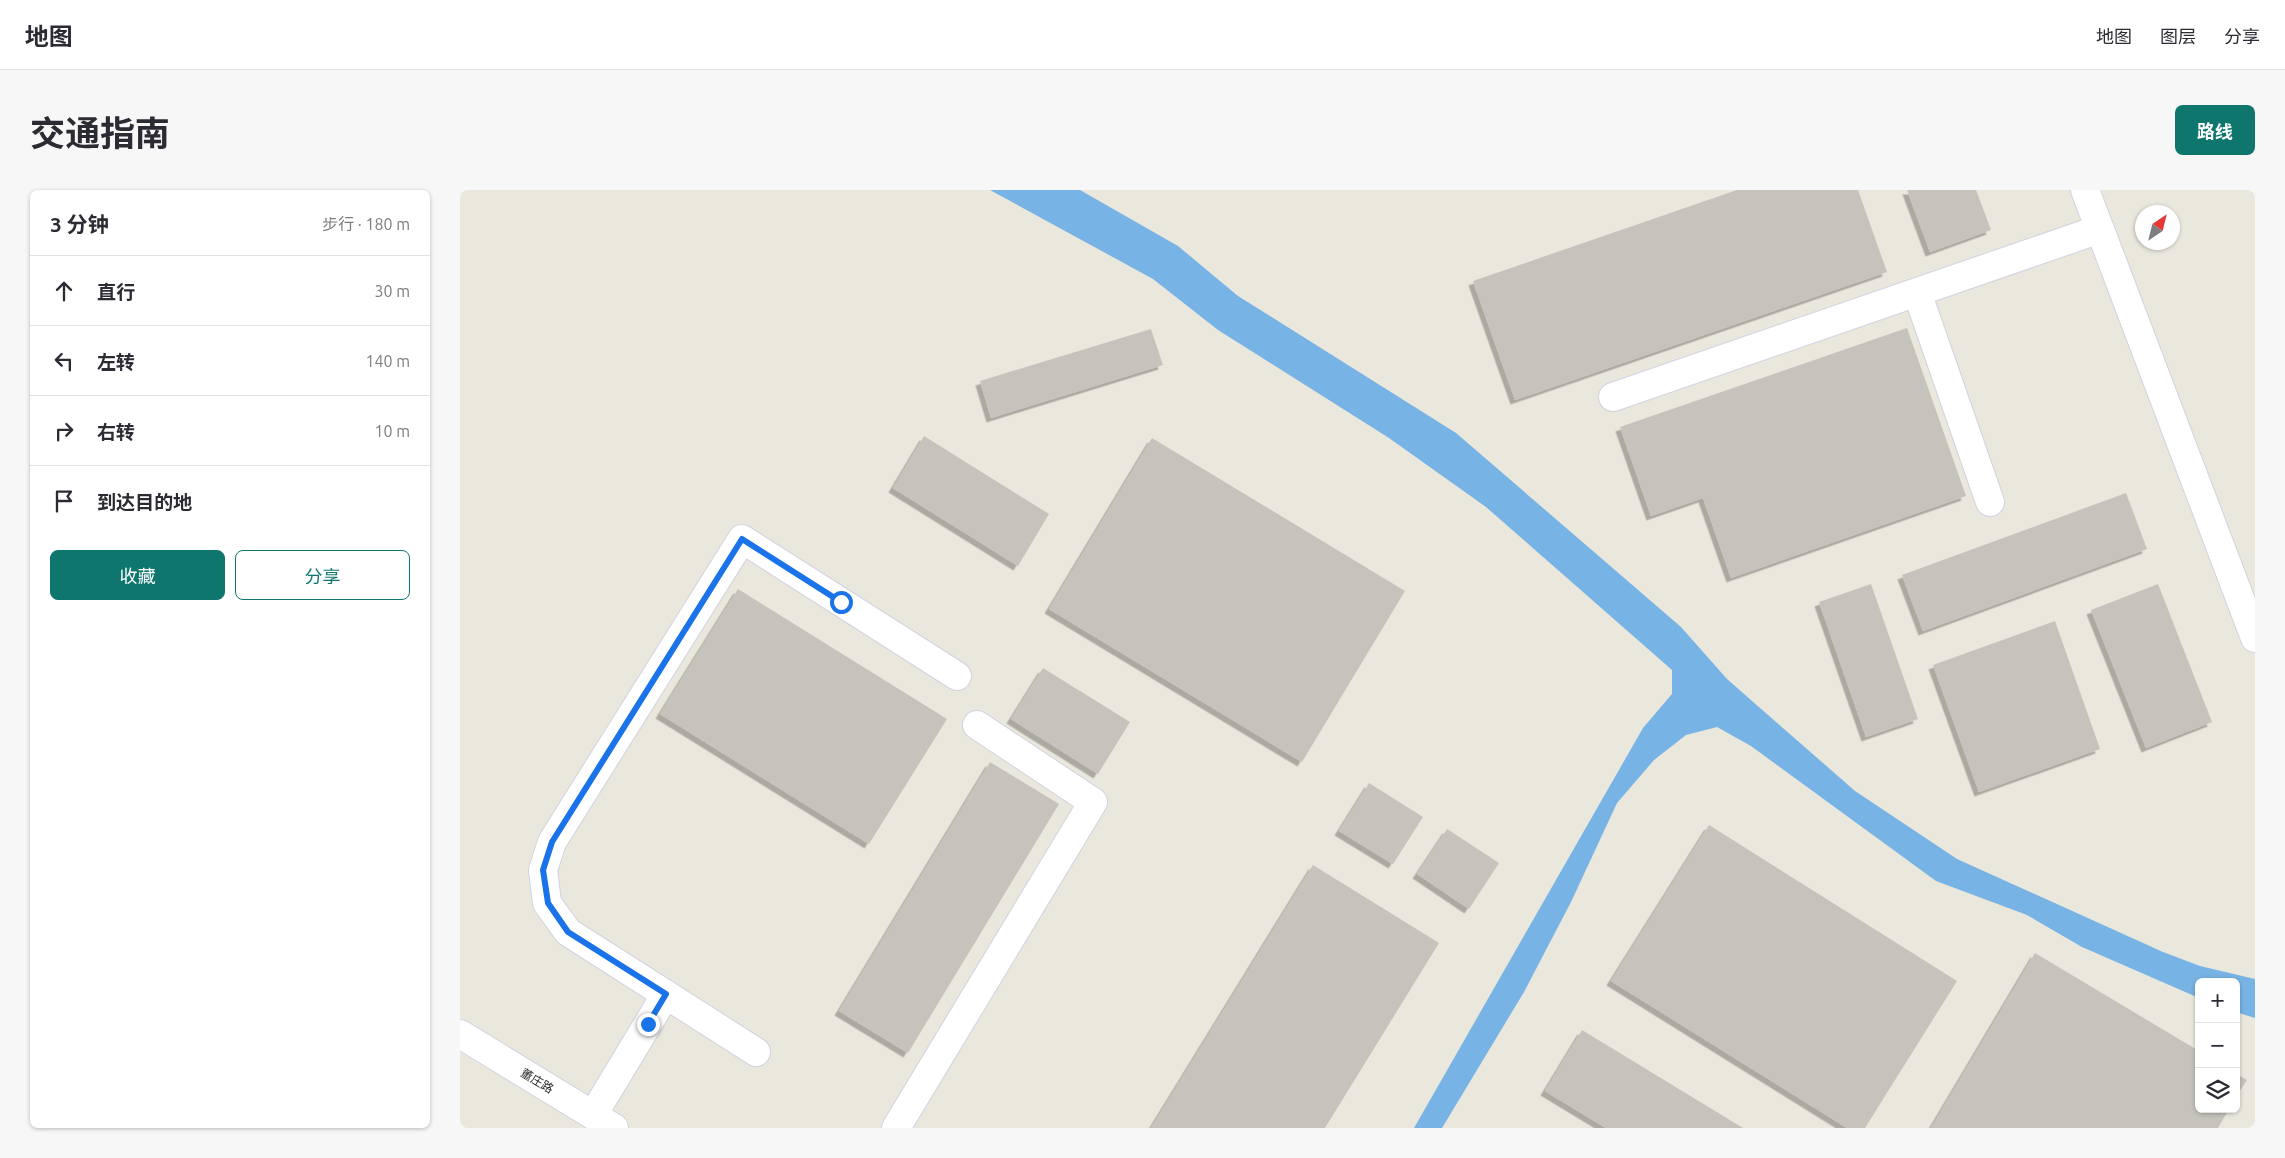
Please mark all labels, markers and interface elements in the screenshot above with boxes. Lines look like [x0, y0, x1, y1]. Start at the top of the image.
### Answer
text: 地图 [25, 23, 73, 50]
text: 地图 [2096, 26, 2132, 46]
text: 图层 [2160, 26, 2196, 46]
text: 分享 [2224, 26, 2260, 46]
button: 路线 [2175, 105, 2255, 155]
text: 交通指南 [30, 113, 170, 153]
north arrow [2135, 205, 2180, 250]
text: 3 分钟 [50, 212, 109, 236]
text: 步行 · 180 m [322, 215, 410, 233]
icon: ahead [50, 277, 78, 305]
text: 直行 [97, 281, 135, 303]
text: 30 m [374, 282, 410, 300]
icon: left [50, 347, 78, 375]
text: 左转 [97, 351, 135, 373]
text: 140 m [365, 352, 410, 370]
icon: right [50, 417, 78, 445]
text: 右转 [97, 421, 135, 443]
text: 10 m [374, 422, 410, 440]
icon: arrive [50, 487, 78, 515]
text: 到达目的地 [97, 491, 192, 513]
button: 收藏 [50, 550, 225, 600]
button: 分享 [235, 550, 410, 600]
route start [830, 591, 853, 614]
map controls [2195, 978, 2240, 1113]
button: + [2195, 978, 2240, 1023]
route end [637, 1013, 660, 1036]
button: − [2195, 1023, 2240, 1068]
street label: 董庄路 [518, 1066, 556, 1095]
button: layers [2195, 1068, 2240, 1113]

